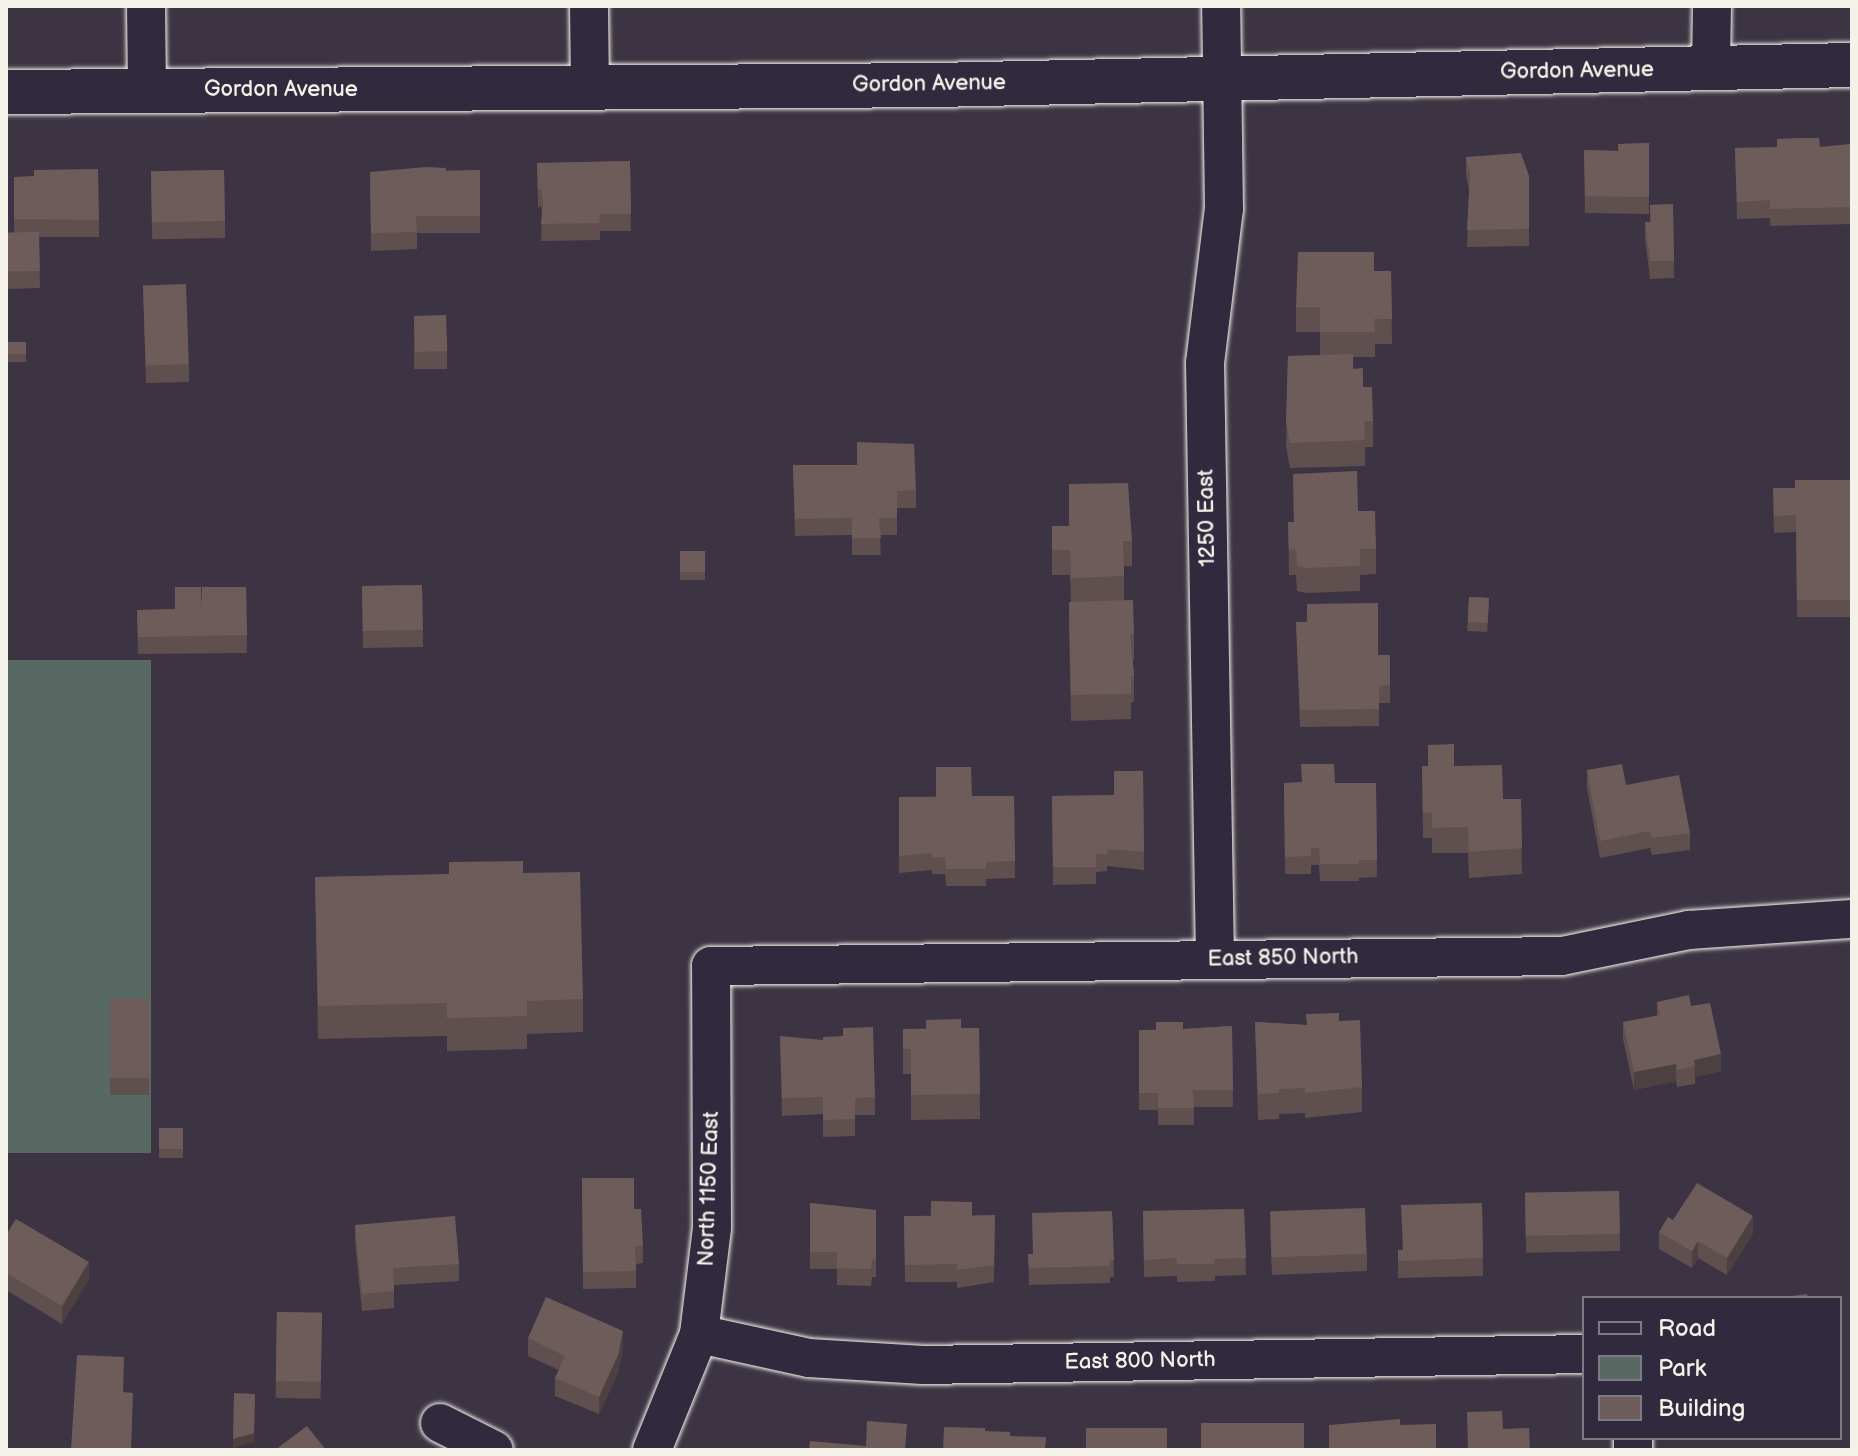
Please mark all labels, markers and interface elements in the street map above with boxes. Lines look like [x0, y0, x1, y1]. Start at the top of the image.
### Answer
street label: Gordon Avenue [1500, 56, 1654, 86]
street label: Gordon Avenue [852, 69, 1006, 99]
street label: Gordon Avenue [204, 77, 358, 103]
street label: 1250 East [1193, 469, 1221, 567]
street label: East 850 North [1207, 943, 1359, 973]
street label: North 1150 East [693, 1111, 725, 1267]
legend [1582, 1296, 1842, 1440]
text: Road [1658, 1314, 1716, 1343]
street label: East 800 North [1064, 1346, 1216, 1376]
text: Park [1658, 1354, 1706, 1383]
text: Building [1658, 1394, 1745, 1423]

